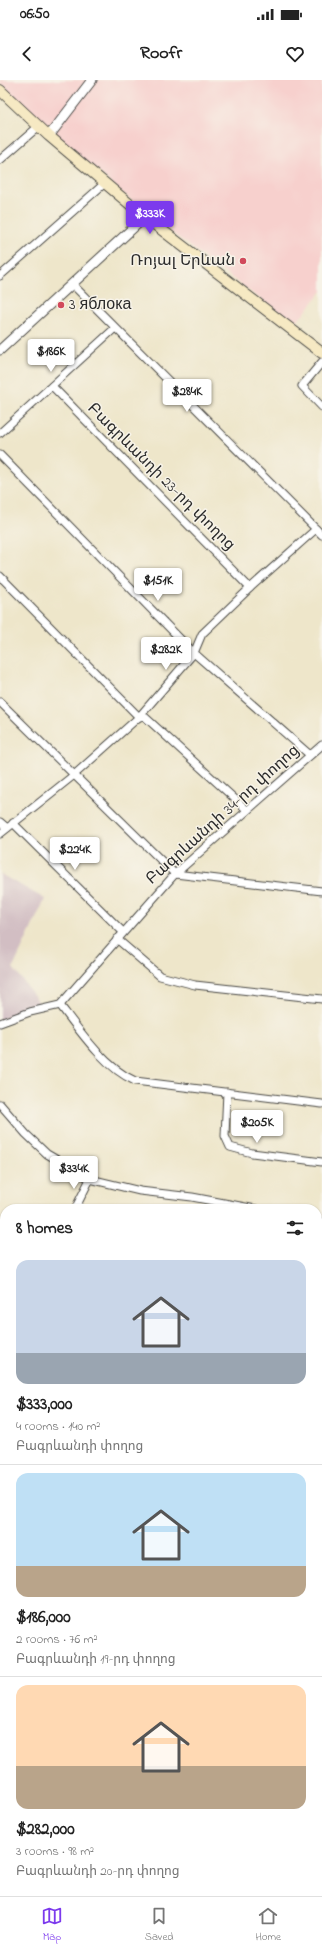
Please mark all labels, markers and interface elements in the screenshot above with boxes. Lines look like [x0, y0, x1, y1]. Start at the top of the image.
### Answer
text: 06:50 [20, 3, 49, 25]
text: Roofr [140, 41, 182, 67]
icon: back [16, 43, 38, 65]
icon: heart [284, 43, 306, 65]
pin: $333K [122, 201, 178, 235]
text: $333K [135, 204, 165, 223]
place label: Ռոյալ Երևան [130, 249, 235, 273]
marker: Ռոյալ Երևան [238, 256, 248, 266]
place label: 3 яблока [69, 293, 131, 317]
marker: 3 яблока [56, 300, 66, 310]
pin: $186K [23, 339, 79, 373]
text: $186K [37, 342, 65, 361]
pin: $284K [159, 379, 215, 413]
text: $284K [172, 382, 202, 401]
street label: Բագրևանդի 23-րդ փողոց [81, 397, 241, 557]
pin: $151K [130, 568, 186, 602]
text: $151K [143, 571, 173, 590]
pin: $282K [138, 637, 194, 671]
text: $282K [150, 640, 182, 659]
street label: Բագրևանդի 34-րդ փողոց [141, 739, 305, 891]
pin: $224K [47, 837, 103, 871]
text: $224K [59, 840, 91, 859]
pin: $205K [229, 1110, 285, 1144]
text: $205K [240, 1113, 274, 1132]
pin: $334K [46, 1156, 102, 1190]
text: $334K [59, 1159, 89, 1178]
text: 8 homes [16, 1216, 73, 1241]
icon: filters [284, 1217, 306, 1239]
icon: home [125, 1286, 197, 1358]
text: $333,000 [16, 1392, 72, 1417]
text: 4 rooms · 140 m² [16, 1417, 100, 1436]
text: Բագրևանդի փողոց [16, 1437, 143, 1456]
icon: home [125, 1499, 197, 1571]
text: $186,000 [16, 1605, 71, 1630]
text: 2 rooms · 76 m² [16, 1630, 98, 1649]
text: Բագրևանդի 19-րդ փողոց [16, 1650, 176, 1669]
icon: home [125, 1711, 197, 1783]
text: $282,000 [16, 1817, 75, 1842]
text: 3 rooms · 98 m² [16, 1842, 94, 1861]
text: Բագրևանդի 20-րդ փողոց [16, 1862, 180, 1881]
tab: Map [41, 1905, 63, 1945]
tab: Saved [145, 1905, 174, 1945]
tab: Home [255, 1905, 281, 1945]

